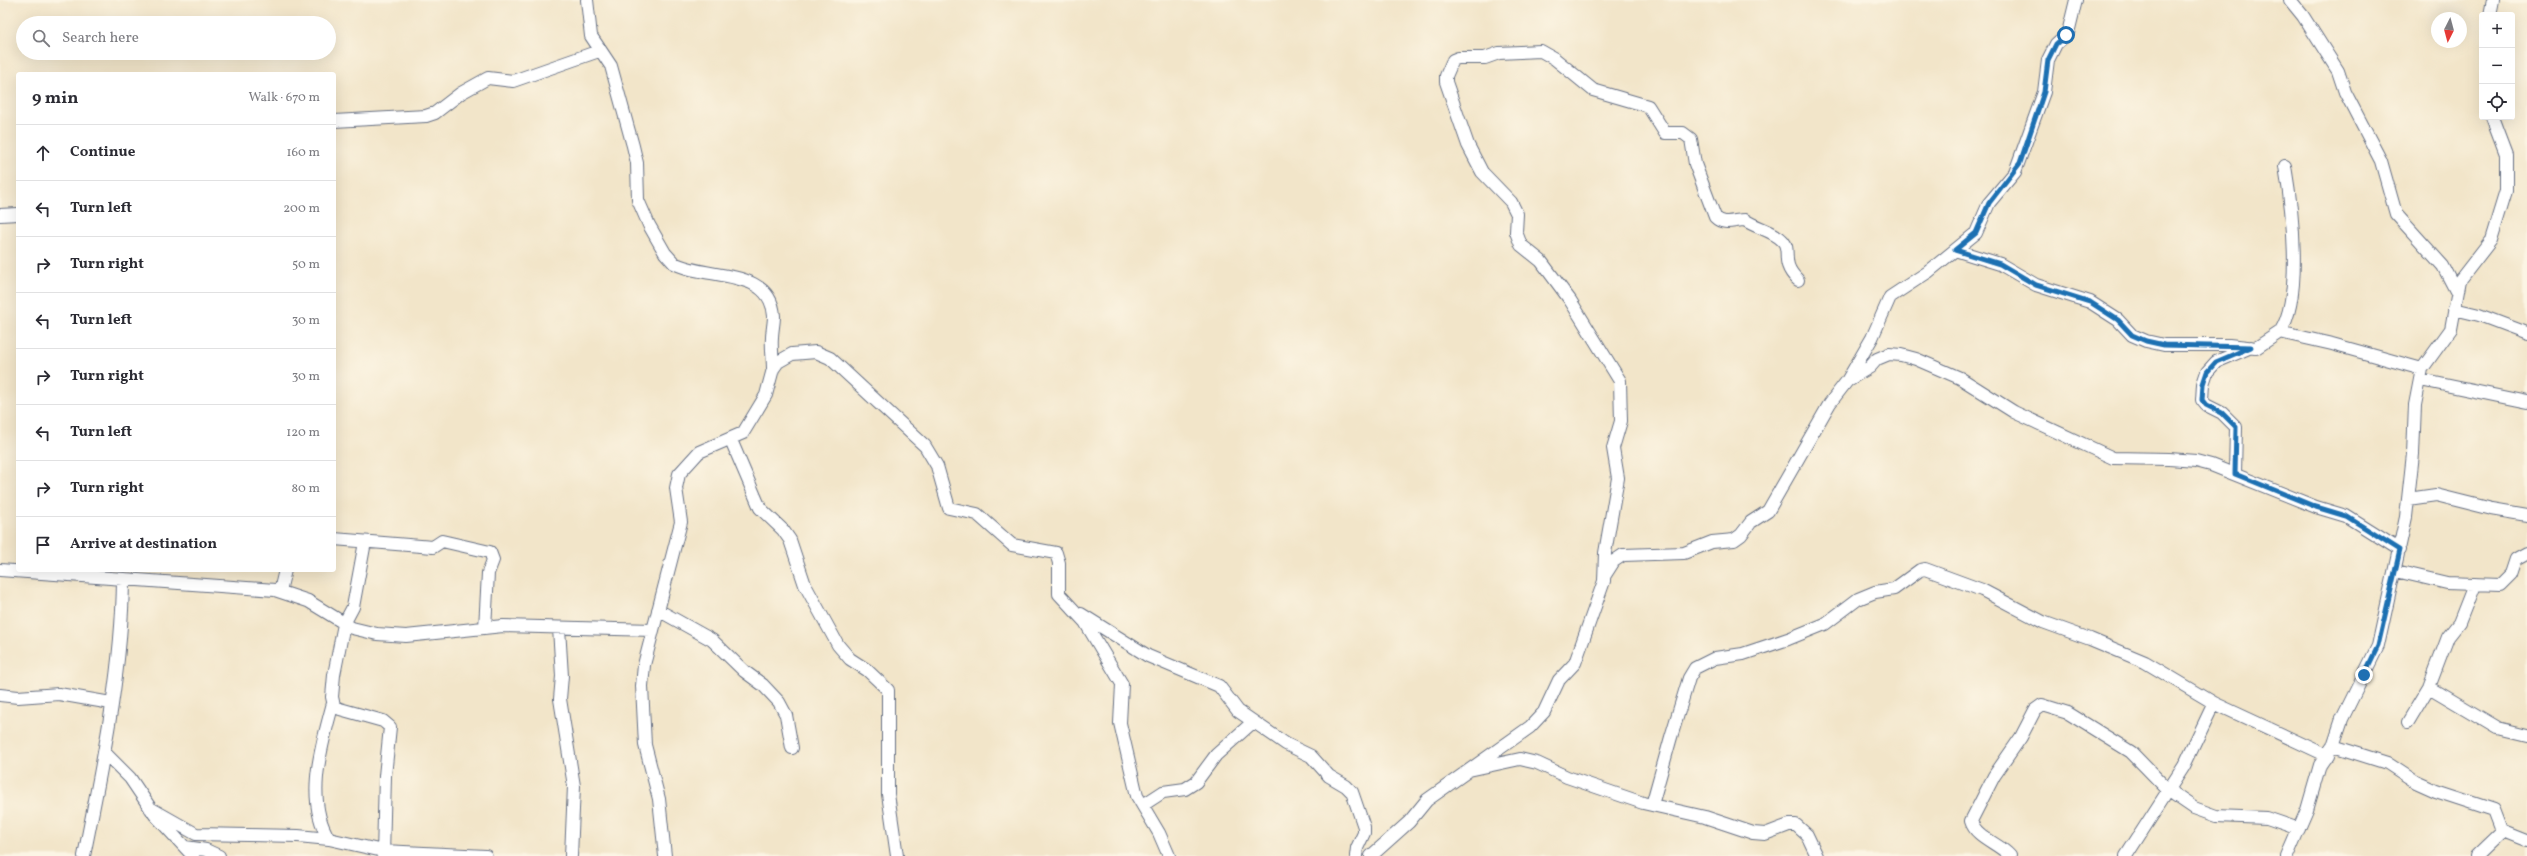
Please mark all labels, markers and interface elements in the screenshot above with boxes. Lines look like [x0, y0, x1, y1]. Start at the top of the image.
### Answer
north arrow [2431, 12, 2467, 48]
map controls [2479, 12, 2515, 120]
button: + [2479, 12, 2515, 48]
search box [16, 16, 336, 60]
route start [2057, 26, 2075, 44]
icon: search [30, 27, 52, 49]
text: Search here [62, 28, 139, 49]
button: − [2479, 48, 2515, 84]
button: locate [2479, 84, 2515, 120]
text: 9 min [32, 87, 78, 110]
text: Walk · 670 m [248, 89, 320, 107]
icon: ahead [32, 142, 54, 164]
text: Continue [70, 142, 135, 163]
text: 160 m [286, 144, 320, 162]
icon: left [32, 198, 54, 220]
text: Turn left [70, 198, 132, 219]
text: 200 m [283, 200, 320, 218]
icon: right [32, 254, 54, 276]
text: Turn right [70, 254, 144, 275]
text: 50 m [292, 256, 320, 274]
icon: left [32, 310, 54, 332]
text: Turn left [70, 310, 132, 331]
text: 30 m [292, 312, 320, 330]
icon: right [32, 366, 54, 388]
text: Turn right [70, 366, 144, 387]
text: 30 m [292, 368, 320, 386]
icon: left [32, 422, 54, 444]
text: Turn left [70, 422, 132, 443]
text: 120 m [286, 424, 320, 442]
icon: right [32, 478, 54, 500]
text: Turn right [70, 478, 144, 499]
text: 80 m [291, 480, 320, 498]
icon: arrive [32, 534, 54, 556]
text: Arrive at destination [70, 534, 217, 555]
route end [2355, 666, 2373, 684]

